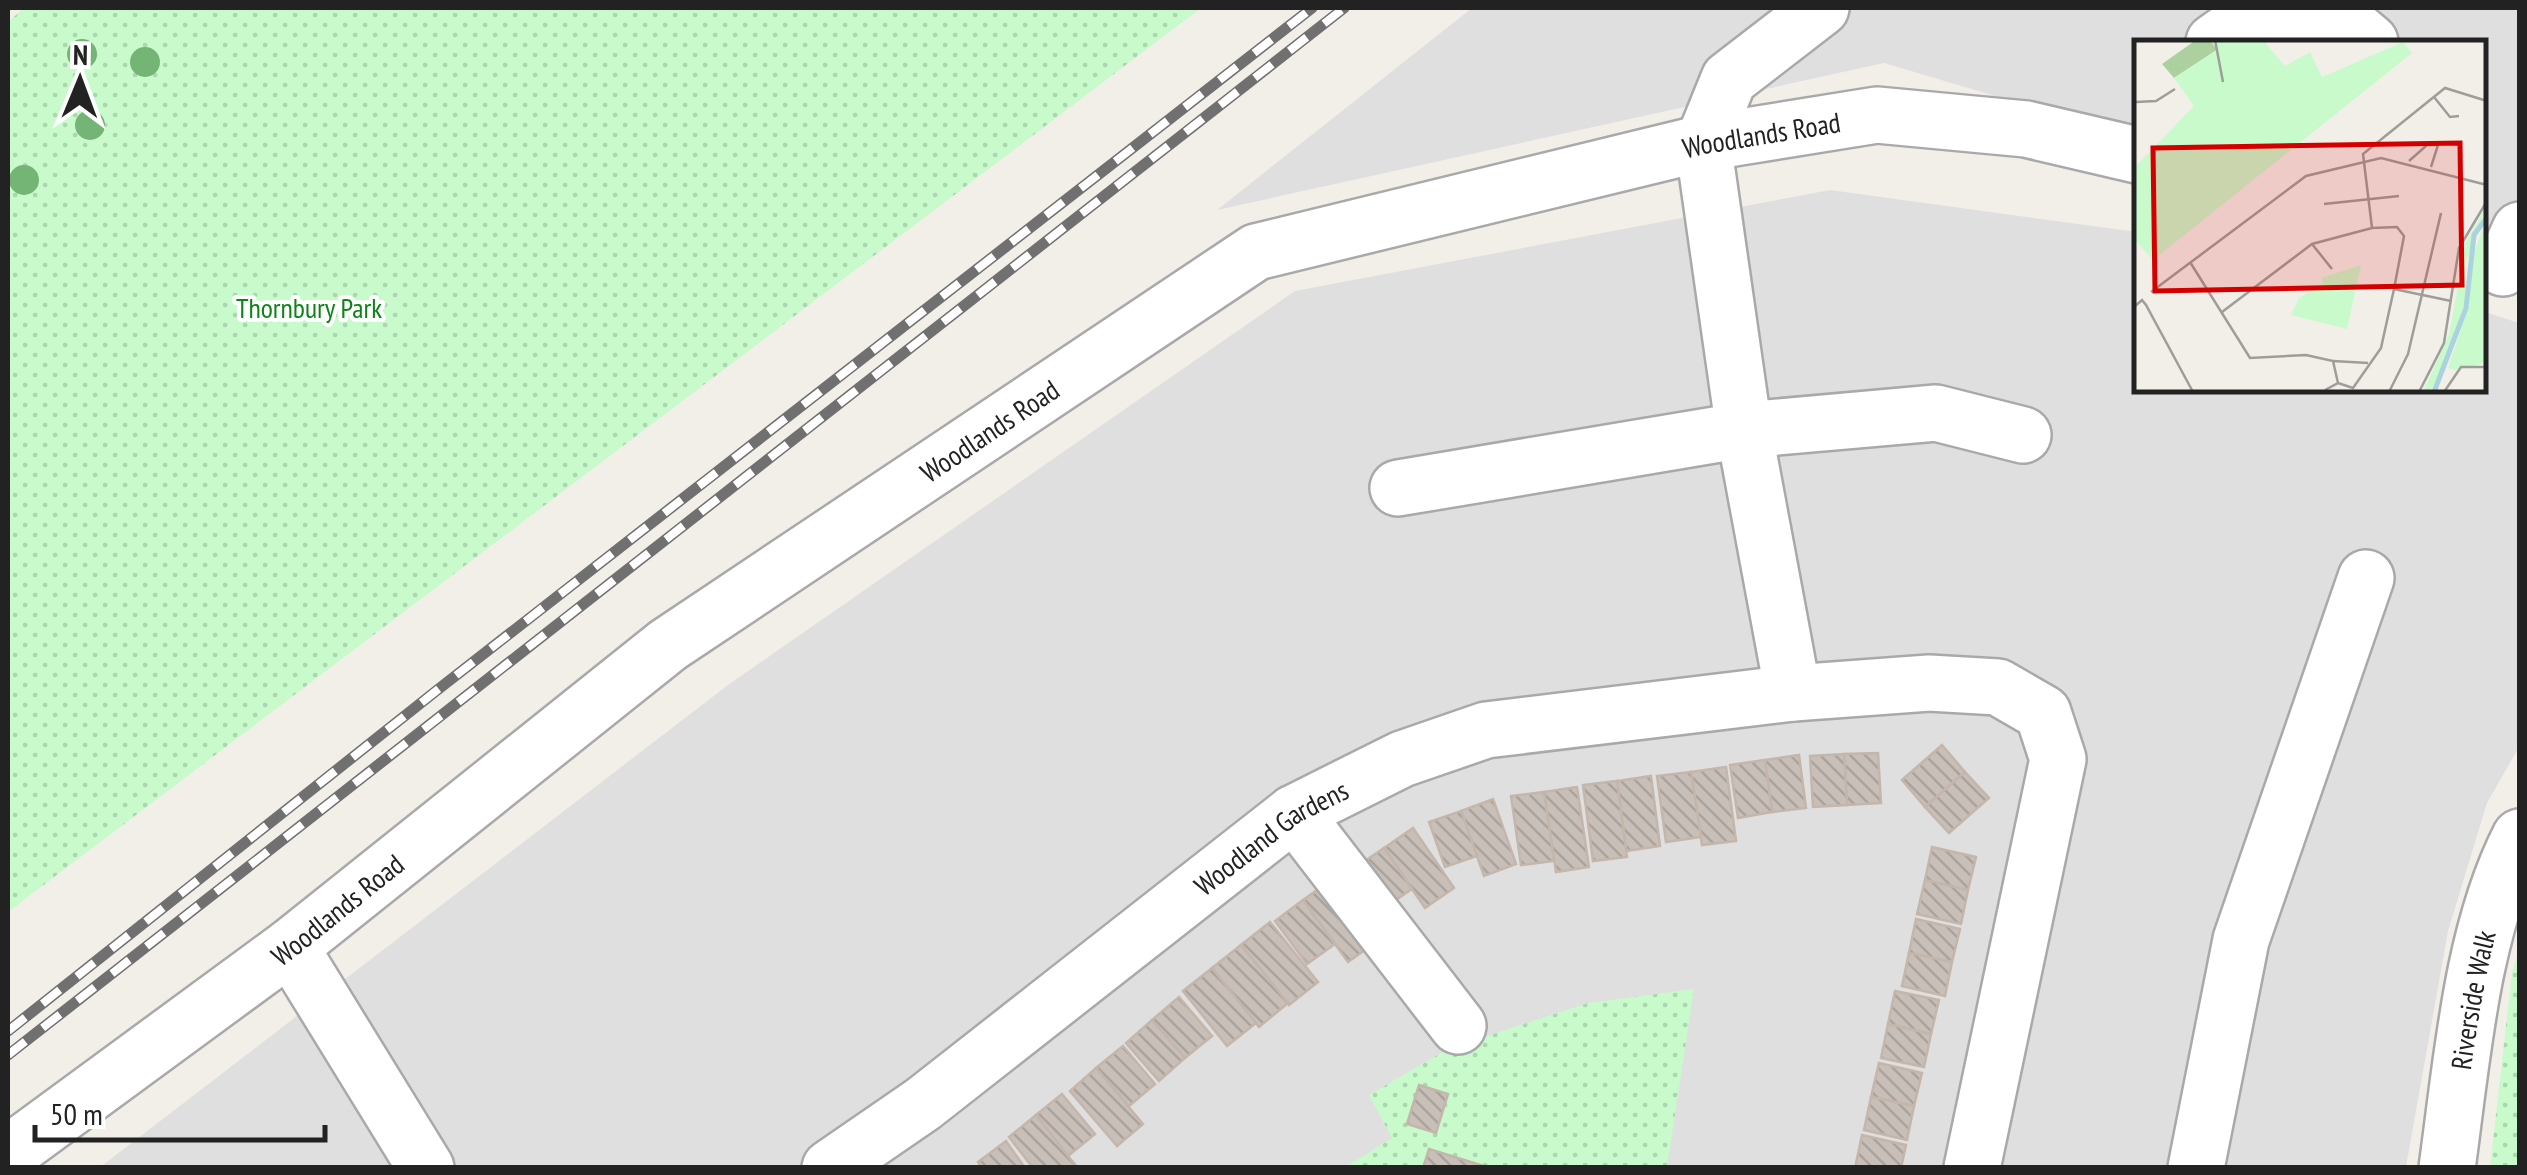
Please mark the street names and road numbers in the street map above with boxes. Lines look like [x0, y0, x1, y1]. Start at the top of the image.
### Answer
street label: Woodlands Road [1678, 103, 1843, 166]
street label: Woodlands Road [913, 371, 1066, 490]
street label: Woodland Gardens [1186, 771, 1354, 903]
street label: Woodlands Road [263, 845, 411, 973]
street label: Riverside Walk [2442, 926, 2503, 1072]

